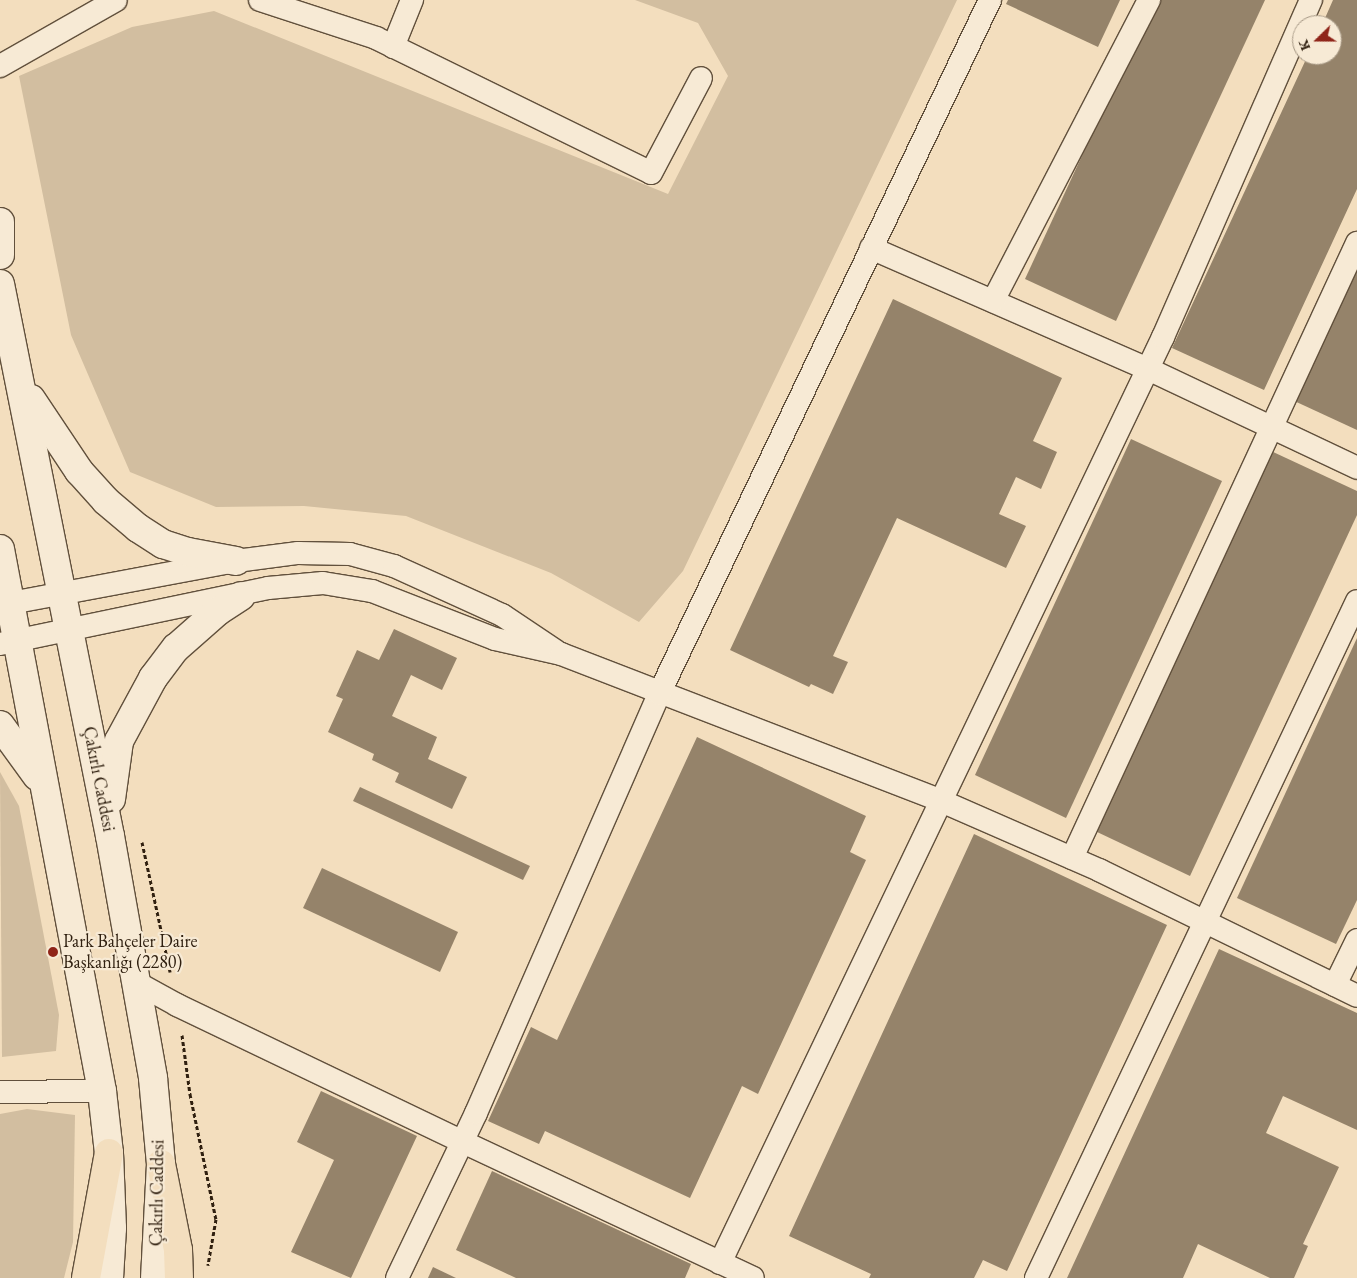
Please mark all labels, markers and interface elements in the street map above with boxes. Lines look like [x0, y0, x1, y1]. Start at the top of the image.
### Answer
north arrow [1292, 15, 1342, 65]
text: K [1294, 37, 1314, 54]
street label: Çakırlı Caddesi [78, 725, 120, 833]
place label: Park Bahçeler Dai̇re Başkanlığı (2280) [63, 931, 197, 974]
marker: Park Bahçeler Dai̇re Başkanlığı (2280) [47, 946, 59, 958]
street label: Çakırlı Caddesi [145, 1140, 169, 1246]

